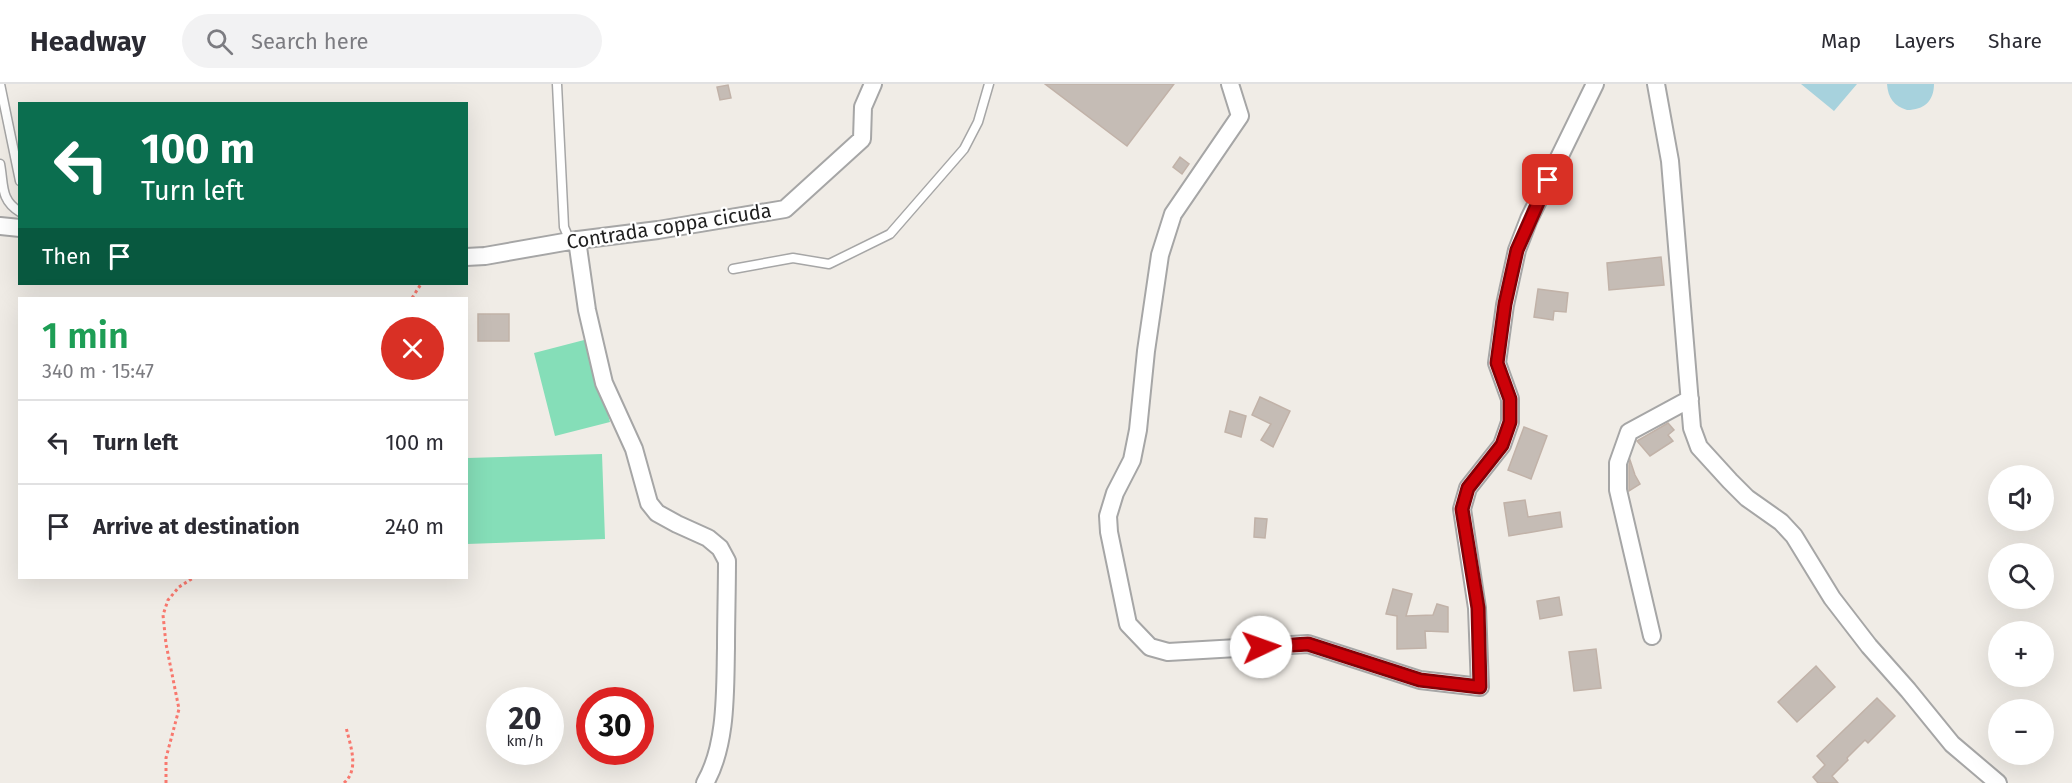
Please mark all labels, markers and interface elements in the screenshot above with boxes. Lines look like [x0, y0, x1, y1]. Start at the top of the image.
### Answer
search box [182, 14, 602, 68]
text: Headway [30, 25, 146, 58]
icon: search [203, 25, 236, 58]
text: Search here [251, 28, 369, 55]
text: Map [1821, 28, 1861, 54]
text: Layers [1894, 28, 1955, 54]
text: Share [1988, 28, 2042, 54]
text: 100 m [141, 124, 255, 174]
icon: left [42, 126, 120, 204]
pin [1522, 154, 1573, 205]
icon: arrive [1531, 163, 1564, 196]
text: Turn left [141, 175, 244, 207]
street label: Contrada coppa cicuda [565, 198, 773, 254]
icon: arrive [103, 240, 136, 273]
text: Then [42, 243, 91, 270]
text: 1 min [42, 314, 129, 358]
button: close [381, 317, 444, 380]
text: 340 m · 15:47 [42, 359, 154, 383]
icon: left [42, 426, 75, 459]
text: Turn left [93, 429, 178, 456]
text: 100 m [385, 429, 444, 456]
map controls [1988, 465, 2054, 765]
button: sound [1988, 465, 2054, 531]
icon: arrive [42, 510, 75, 543]
text: Arrive at destination [93, 513, 300, 540]
text: 240 m [385, 513, 444, 540]
button: search [1988, 543, 2054, 609]
position arrow [1229, 615, 1293, 679]
button: + [1988, 621, 2054, 687]
speed limit sign: 30 [576, 687, 654, 765]
button: − [1988, 699, 2054, 765]
text: 20 [508, 701, 542, 737]
text: km/h [506, 732, 544, 750]

